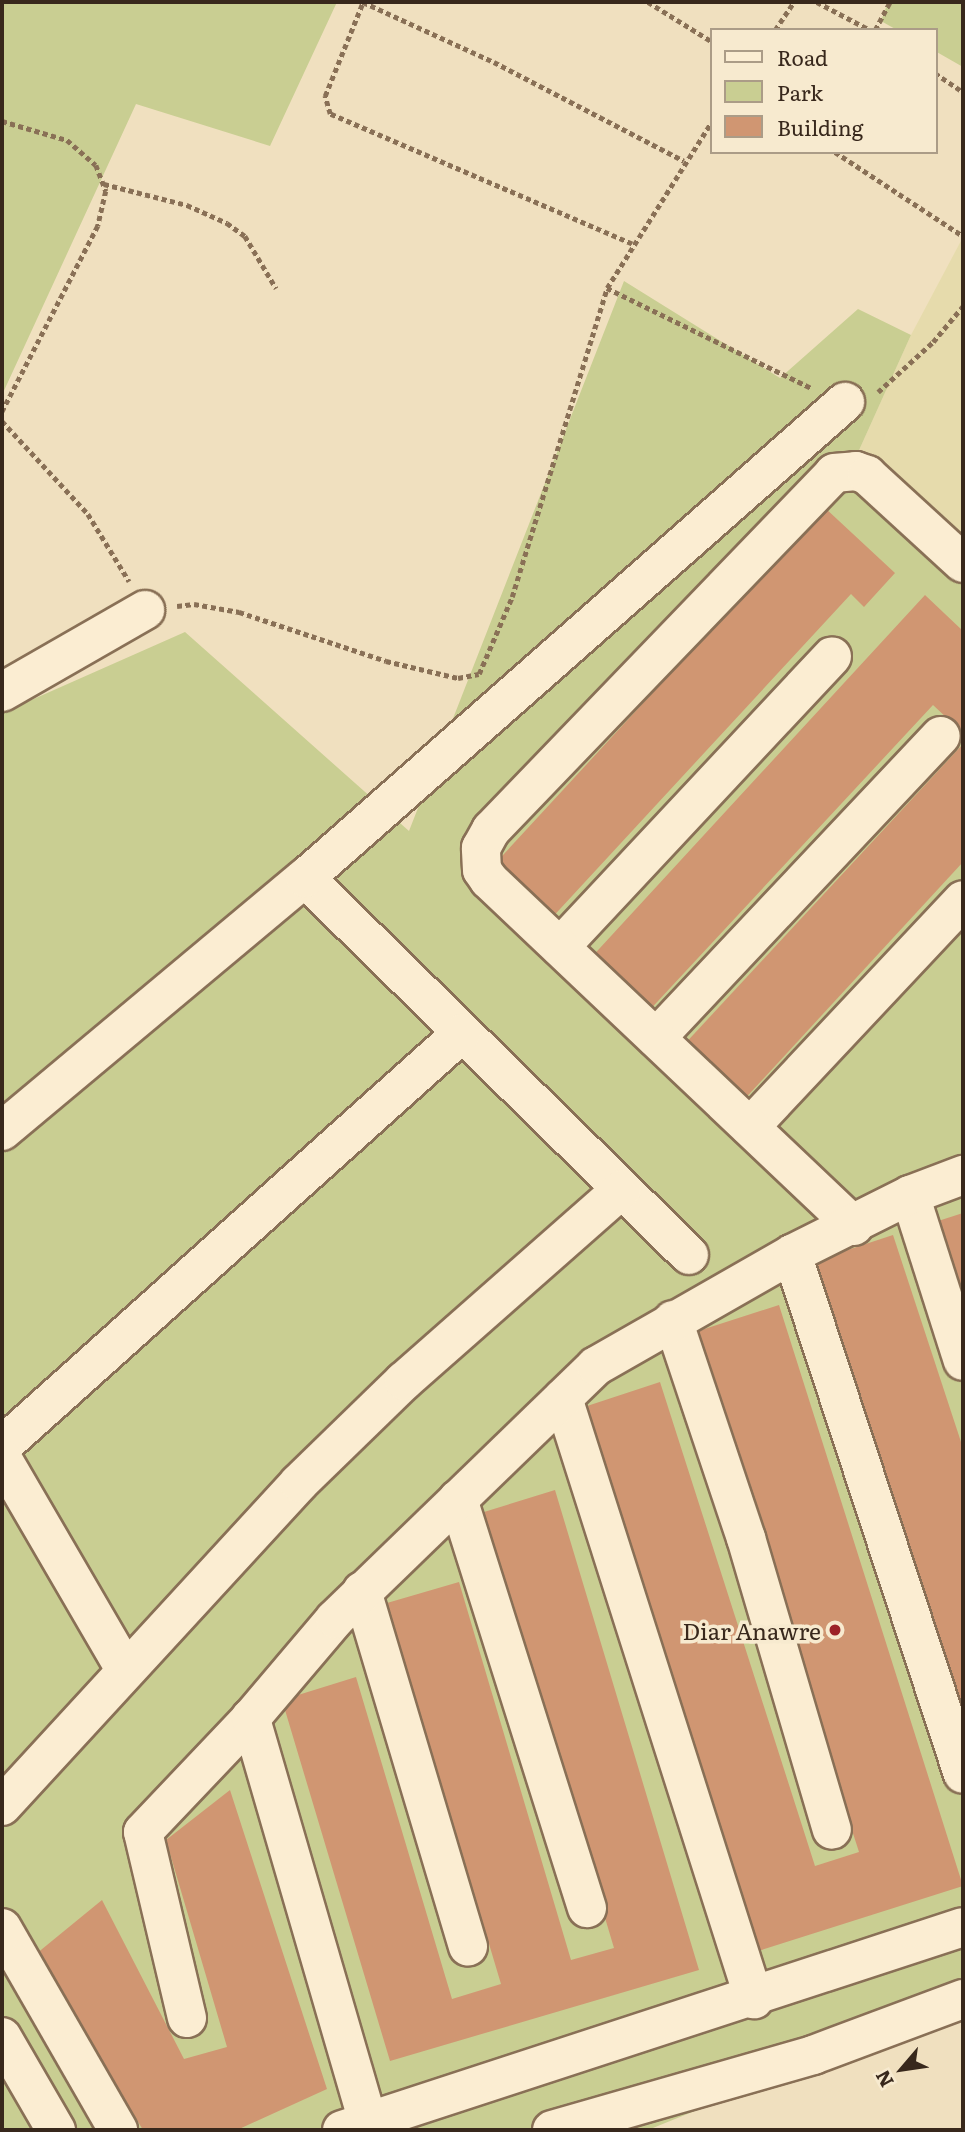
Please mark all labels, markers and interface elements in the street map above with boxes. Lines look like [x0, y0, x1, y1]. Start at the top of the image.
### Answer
legend [710, 28, 937, 154]
text: Road [777, 41, 828, 72]
text: Park [777, 76, 823, 107]
text: Building [777, 111, 863, 142]
place label: Diar Anawre [683, 1616, 821, 1644]
marker: Diar Anawre [827, 1622, 843, 1638]
north arrow [867, 2034, 937, 2104]
text: N [868, 2065, 900, 2093]

